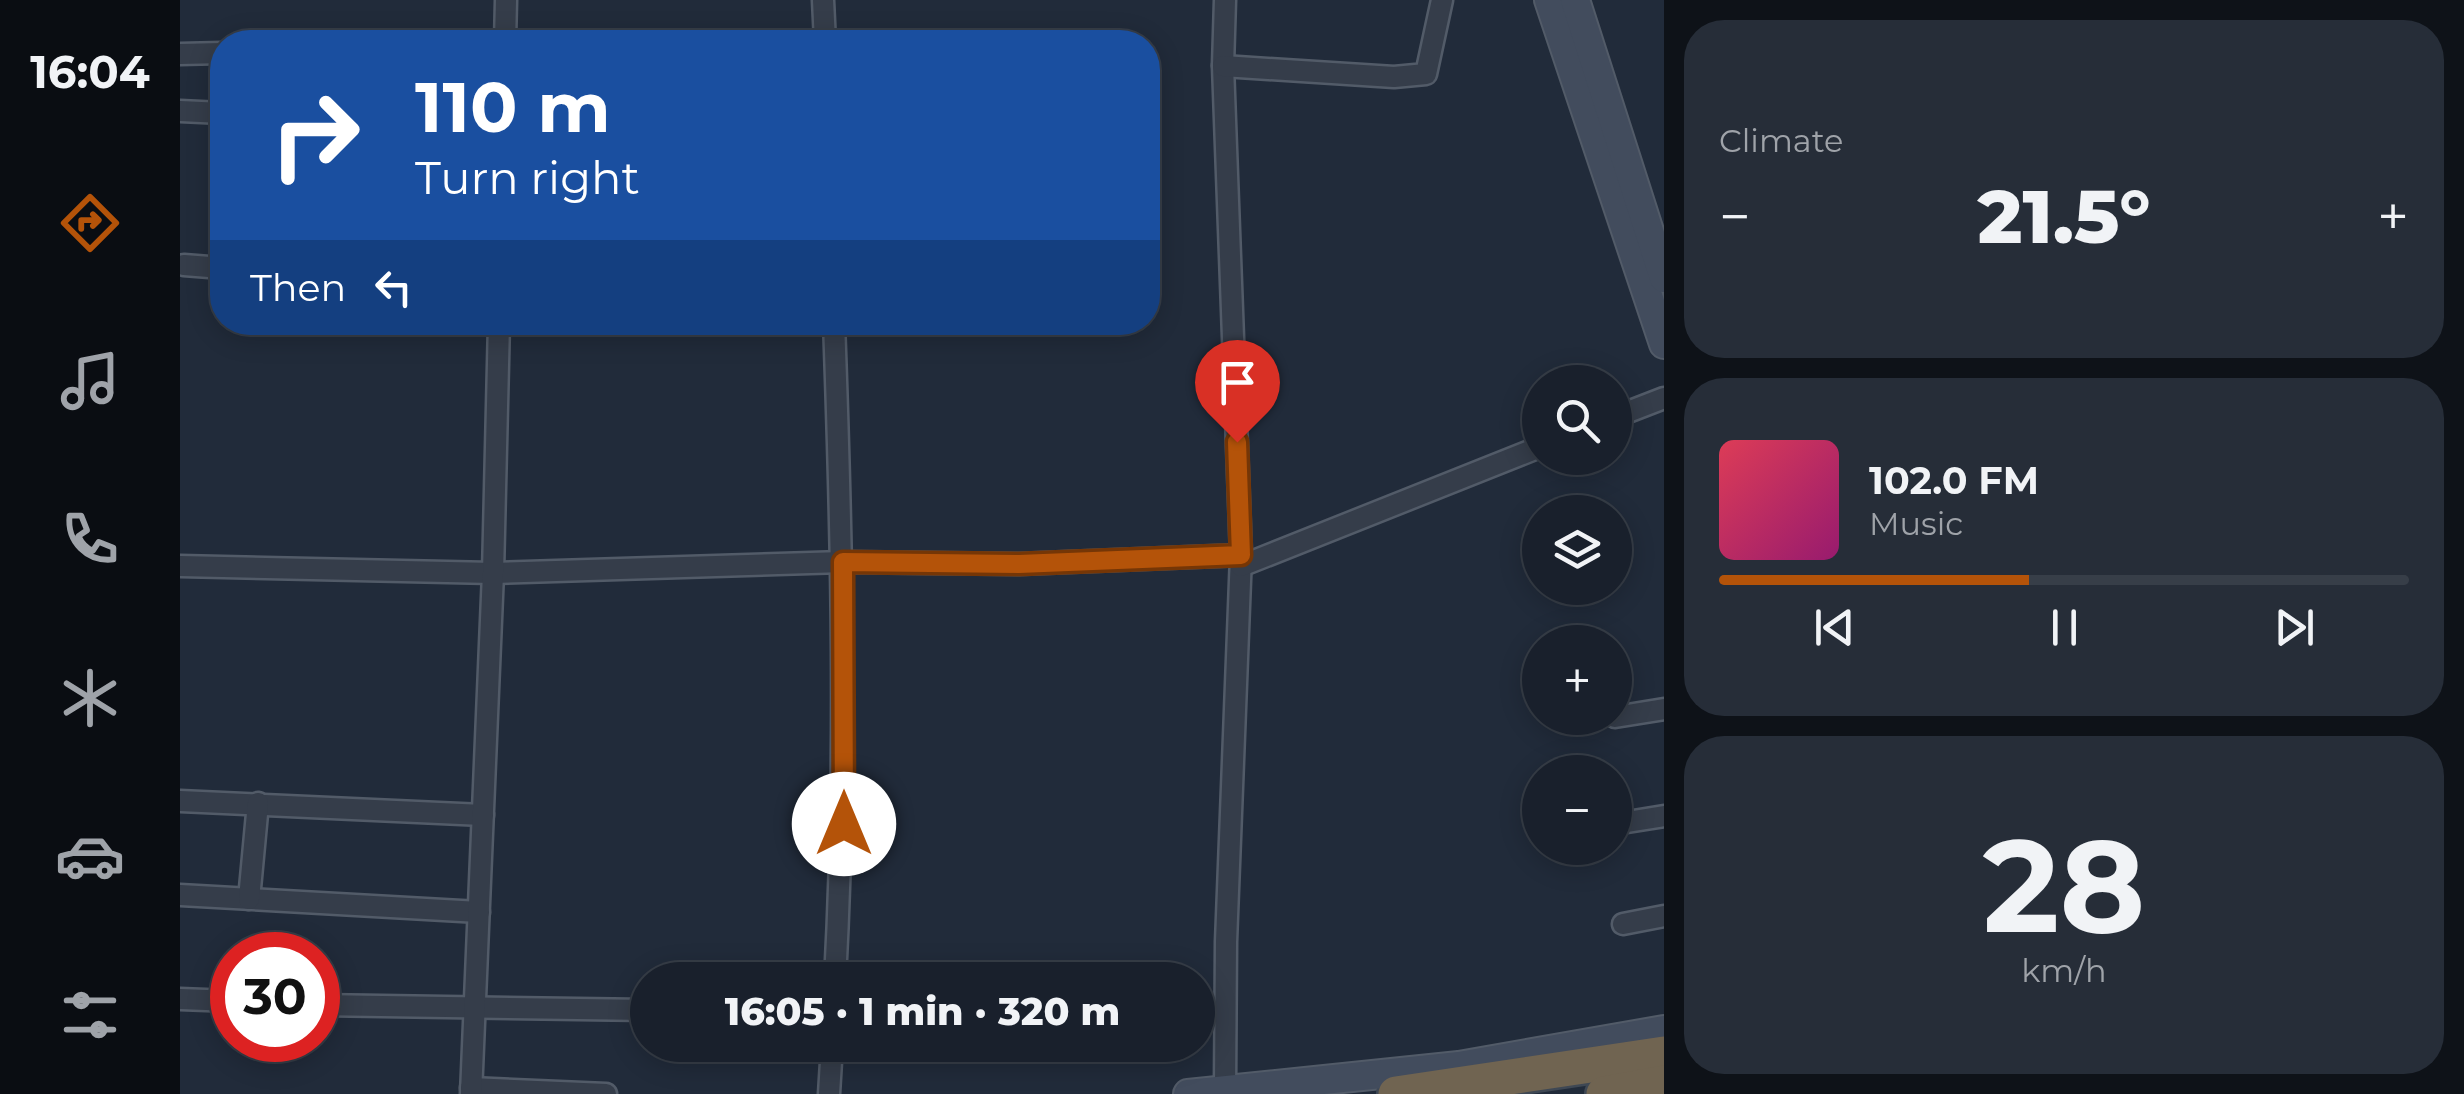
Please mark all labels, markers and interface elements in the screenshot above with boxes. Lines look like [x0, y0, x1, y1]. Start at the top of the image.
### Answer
text: 16:04 [30, 44, 150, 99]
text: 110 m [415, 64, 611, 150]
icon: right [250, 70, 380, 200]
text: Climate [1719, 121, 1843, 160]
text: Turn right [415, 150, 640, 205]
text: 21.5° [1977, 170, 2151, 262]
text: − [1719, 183, 1751, 250]
text: + [2377, 183, 2409, 250]
icon: directions [55, 188, 125, 258]
icon: left [366, 260, 421, 315]
text: Then [250, 264, 346, 311]
pin [1195, 340, 1280, 443]
icon: music [55, 346, 125, 416]
icon: arrive [1210, 355, 1265, 410]
map controls [1522, 365, 1632, 865]
button: search [1522, 365, 1632, 475]
text: 102.0 FM [1869, 457, 2039, 504]
button: layers [1522, 495, 1632, 605]
icon: phone [55, 504, 125, 574]
text: Music [1869, 504, 1963, 543]
icon: previous [1807, 600, 1862, 655]
icon: pause [2037, 600, 2092, 655]
icon: next [2267, 600, 2322, 655]
button: + [1522, 625, 1632, 735]
icon: climate [55, 663, 125, 733]
button: − [1522, 755, 1632, 865]
position arrow [792, 772, 896, 876]
text: 28 [1983, 806, 2145, 965]
icon: car [55, 821, 125, 891]
speed limit sign: 30 [210, 932, 340, 1062]
text: km/h [2021, 951, 2107, 990]
icon: filters [55, 980, 125, 1050]
text: 16:05 · 1 min · 320 m [725, 988, 1120, 1035]

